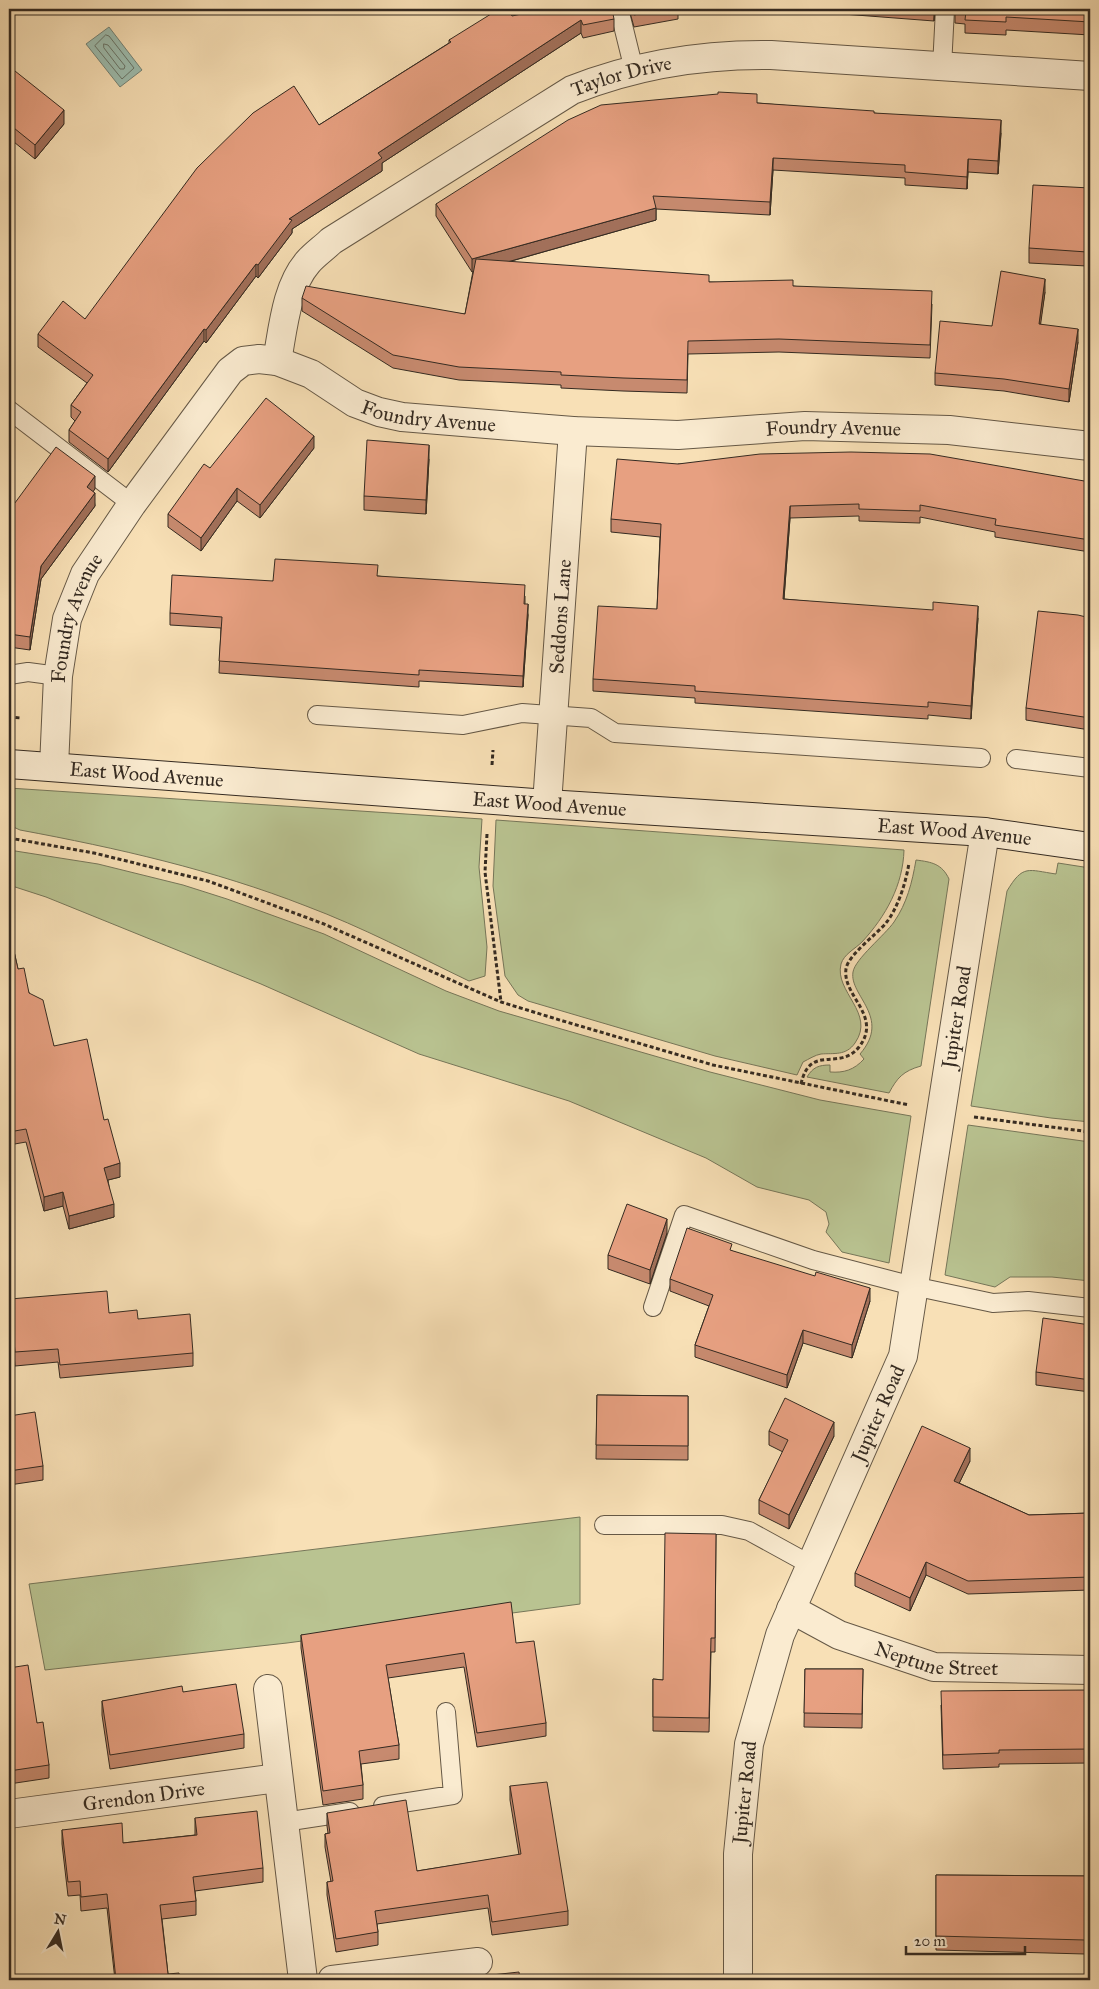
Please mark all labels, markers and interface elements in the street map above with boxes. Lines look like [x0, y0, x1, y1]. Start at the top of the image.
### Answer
street label: Taylor Drive [567, 51, 673, 101]
street label: Foundry Avenue [358, 394, 497, 437]
street label: Foundry Avenue [765, 414, 901, 441]
street label: Foundry Avenue [46, 549, 108, 683]
street label: Seddons Lane [544, 558, 576, 675]
street label: East Wood Avenue [69, 757, 225, 792]
street label: East Wood Avenue [472, 786, 627, 821]
street label: East Wood Avenue [877, 813, 1033, 851]
street label: Jupiter Road [936, 964, 976, 1072]
street label: Jupiter Road [845, 1361, 910, 1468]
street label: Neptune Street [872, 1636, 998, 1680]
street label: Jupiter Road [727, 1740, 761, 1847]
street label: Grendon Drive [81, 1776, 206, 1816]
north arrow [32, 1906, 82, 1956]
text: N [53, 1910, 68, 1929]
scale bar [906, 1924, 1025, 1956]
text: 20 m [914, 1932, 946, 1950]

